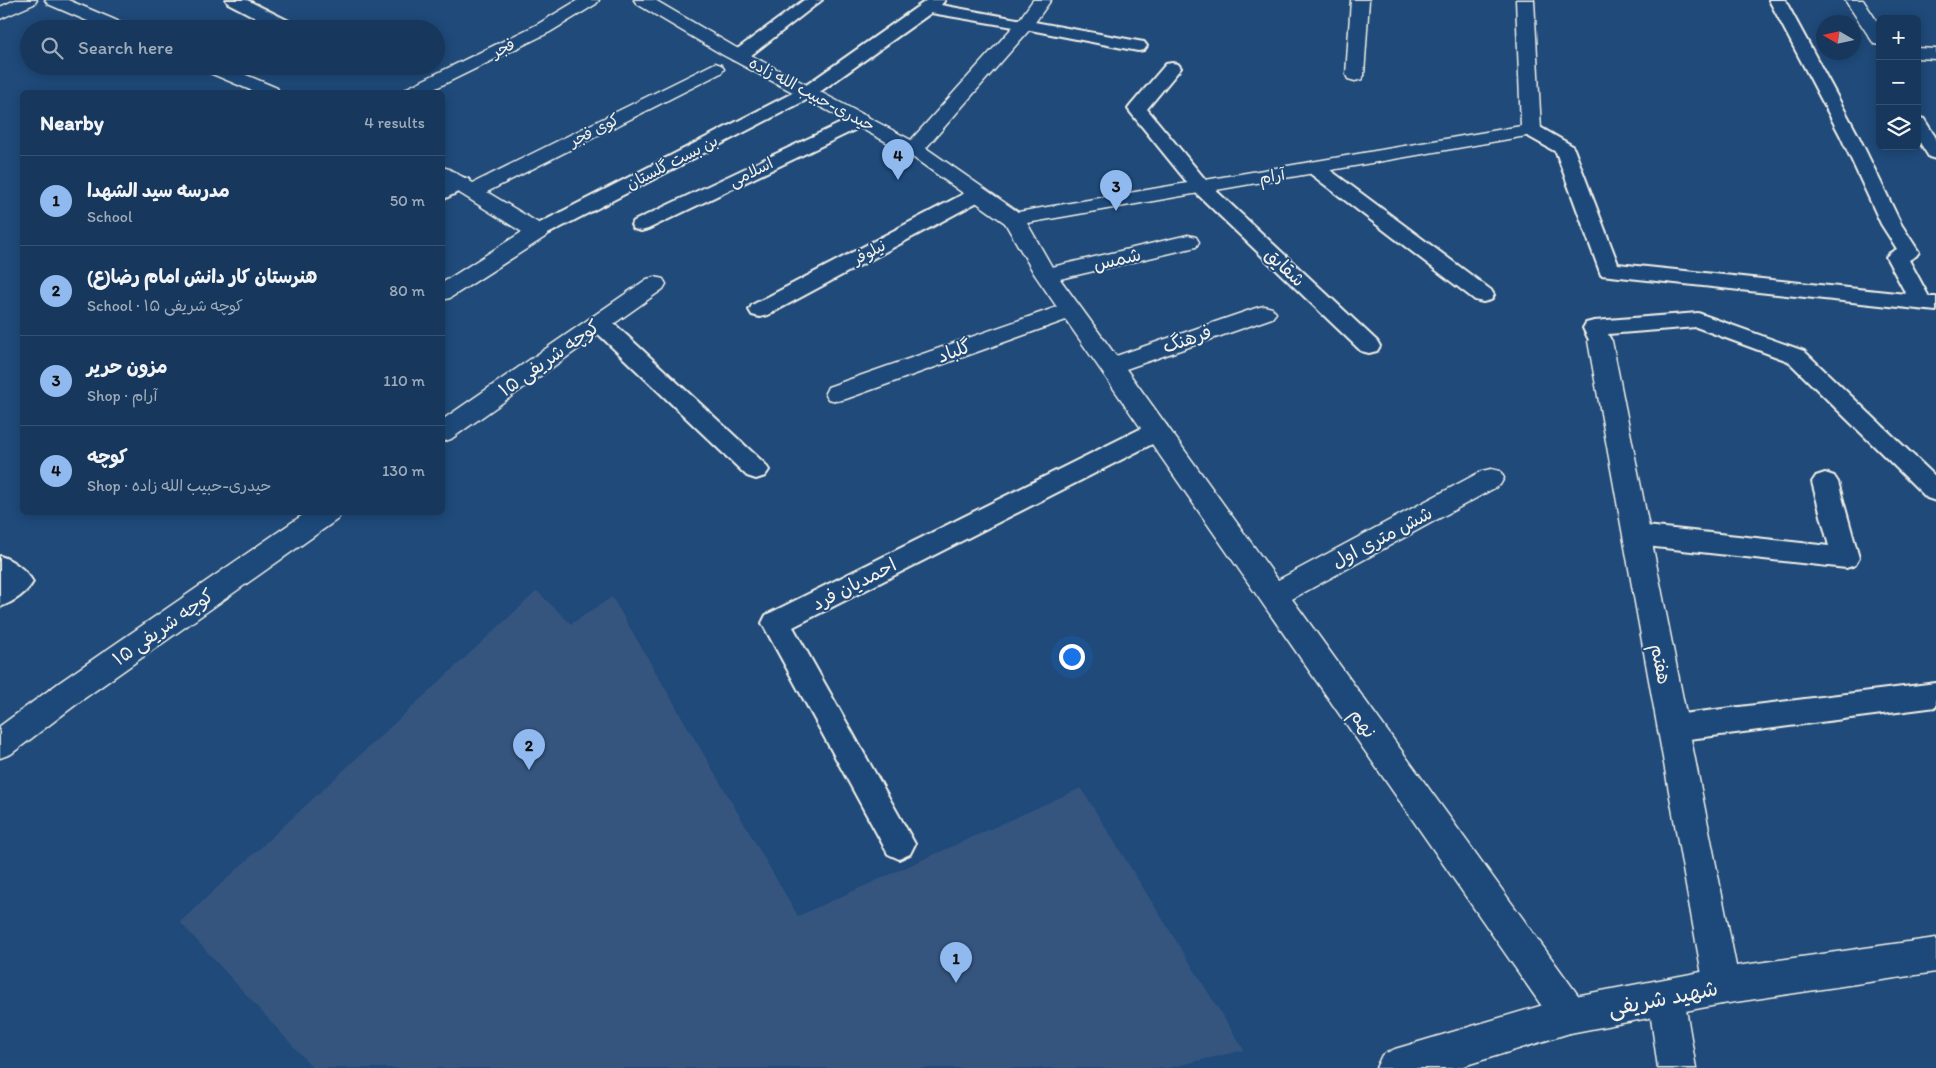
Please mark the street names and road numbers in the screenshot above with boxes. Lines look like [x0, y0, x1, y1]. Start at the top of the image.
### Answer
street label: فجر [486, 34, 518, 63]
street label: حیدری-حبیب الله زاده [746, 53, 878, 135]
street label: کوی فجر [564, 109, 623, 152]
street label: بن بست گلستان [623, 131, 721, 193]
street label: اسلامی [726, 153, 777, 192]
street label: آرام [1258, 164, 1288, 191]
street label: نیلوفر [847, 235, 889, 270]
street label: شمس [1091, 242, 1143, 276]
street label: شقایق [1260, 243, 1310, 291]
street label: کوچه شریفی ۱۵ [494, 315, 605, 402]
street label: فرهنگ [1159, 320, 1215, 358]
street label: گلباد [934, 334, 974, 368]
street label: شش متری اول [1328, 501, 1436, 573]
street label: احمدیان فرد [808, 553, 900, 615]
street label: کوچه شریفی ۱۵ [108, 584, 219, 671]
street label: هفتم [1643, 642, 1676, 687]
street label: نهم [1342, 704, 1381, 744]
street label: شهید شریفی [1606, 974, 1720, 1023]

